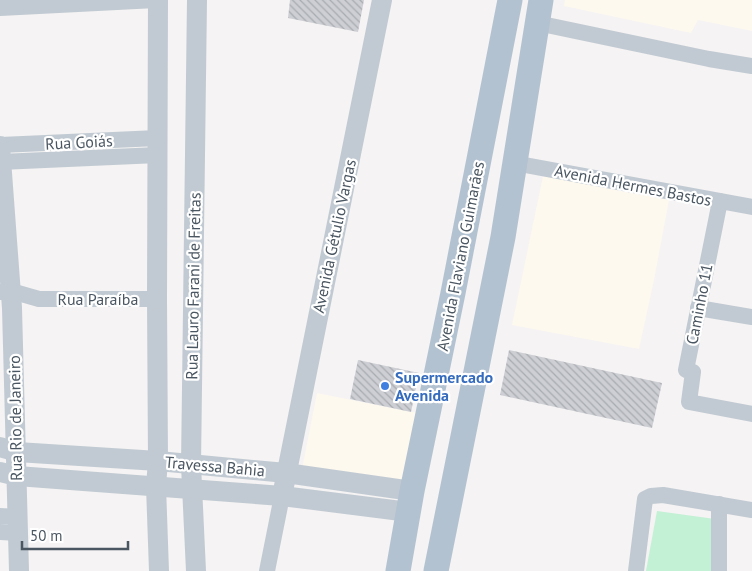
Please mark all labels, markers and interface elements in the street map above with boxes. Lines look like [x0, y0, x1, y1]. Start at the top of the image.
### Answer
street label: Rua Goiás [45, 130, 113, 154]
street label: Avenida Gétulio Vargas [308, 157, 360, 315]
street label: Avenida Flaviano Guimarães [432, 159, 488, 352]
street label: Avenida Hermes Bastos [553, 160, 713, 210]
street label: Rua Lauro Farani de Freitas [181, 192, 205, 380]
street label: Caminho 11 [681, 262, 717, 346]
street label: Rua Paraíba [58, 289, 138, 309]
street label: Rua Rio de Janeiro [4, 355, 26, 481]
place label: Supermercado Avenida [395, 367, 494, 405]
marker: Supermercado Avenida [379, 380, 391, 392]
street label: Travessa Bahia [164, 452, 266, 480]
scale bar [22, 518, 129, 550]
text: 50 m [30, 526, 63, 545]

